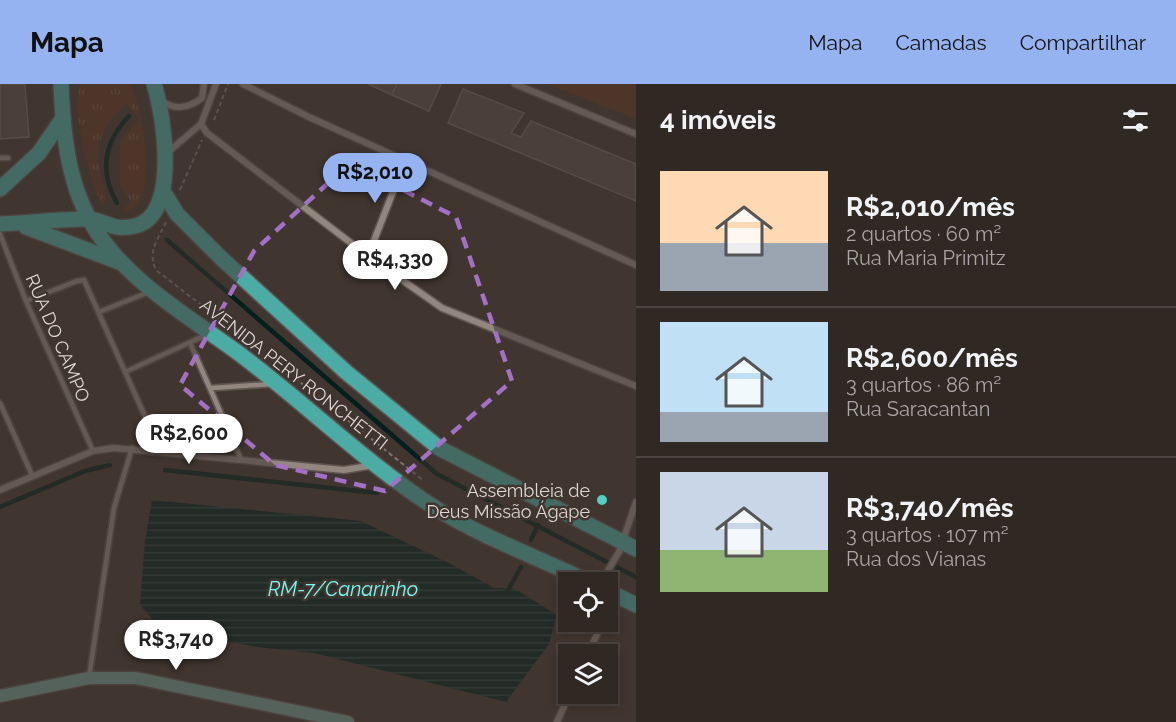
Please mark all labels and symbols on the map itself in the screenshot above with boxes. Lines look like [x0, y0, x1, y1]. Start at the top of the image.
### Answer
pin: R$2,010 [320, 153, 430, 204]
pin: R$4,330 [340, 240, 450, 291]
street label: RUA DO CAMPO [22, 271, 94, 405]
street label: AVENIDA PERY RONCHETTI [196, 294, 392, 454]
pin: R$2,600 [134, 414, 244, 465]
place label: Assembleia de Deus Missão Ágape [426, 480, 590, 522]
marker: Assembleia de Deus Missão Ágape [595, 493, 609, 507]
water label: RM-7/Canarinho [268, 577, 418, 601]
pin: R$3,740 [121, 620, 231, 671]

